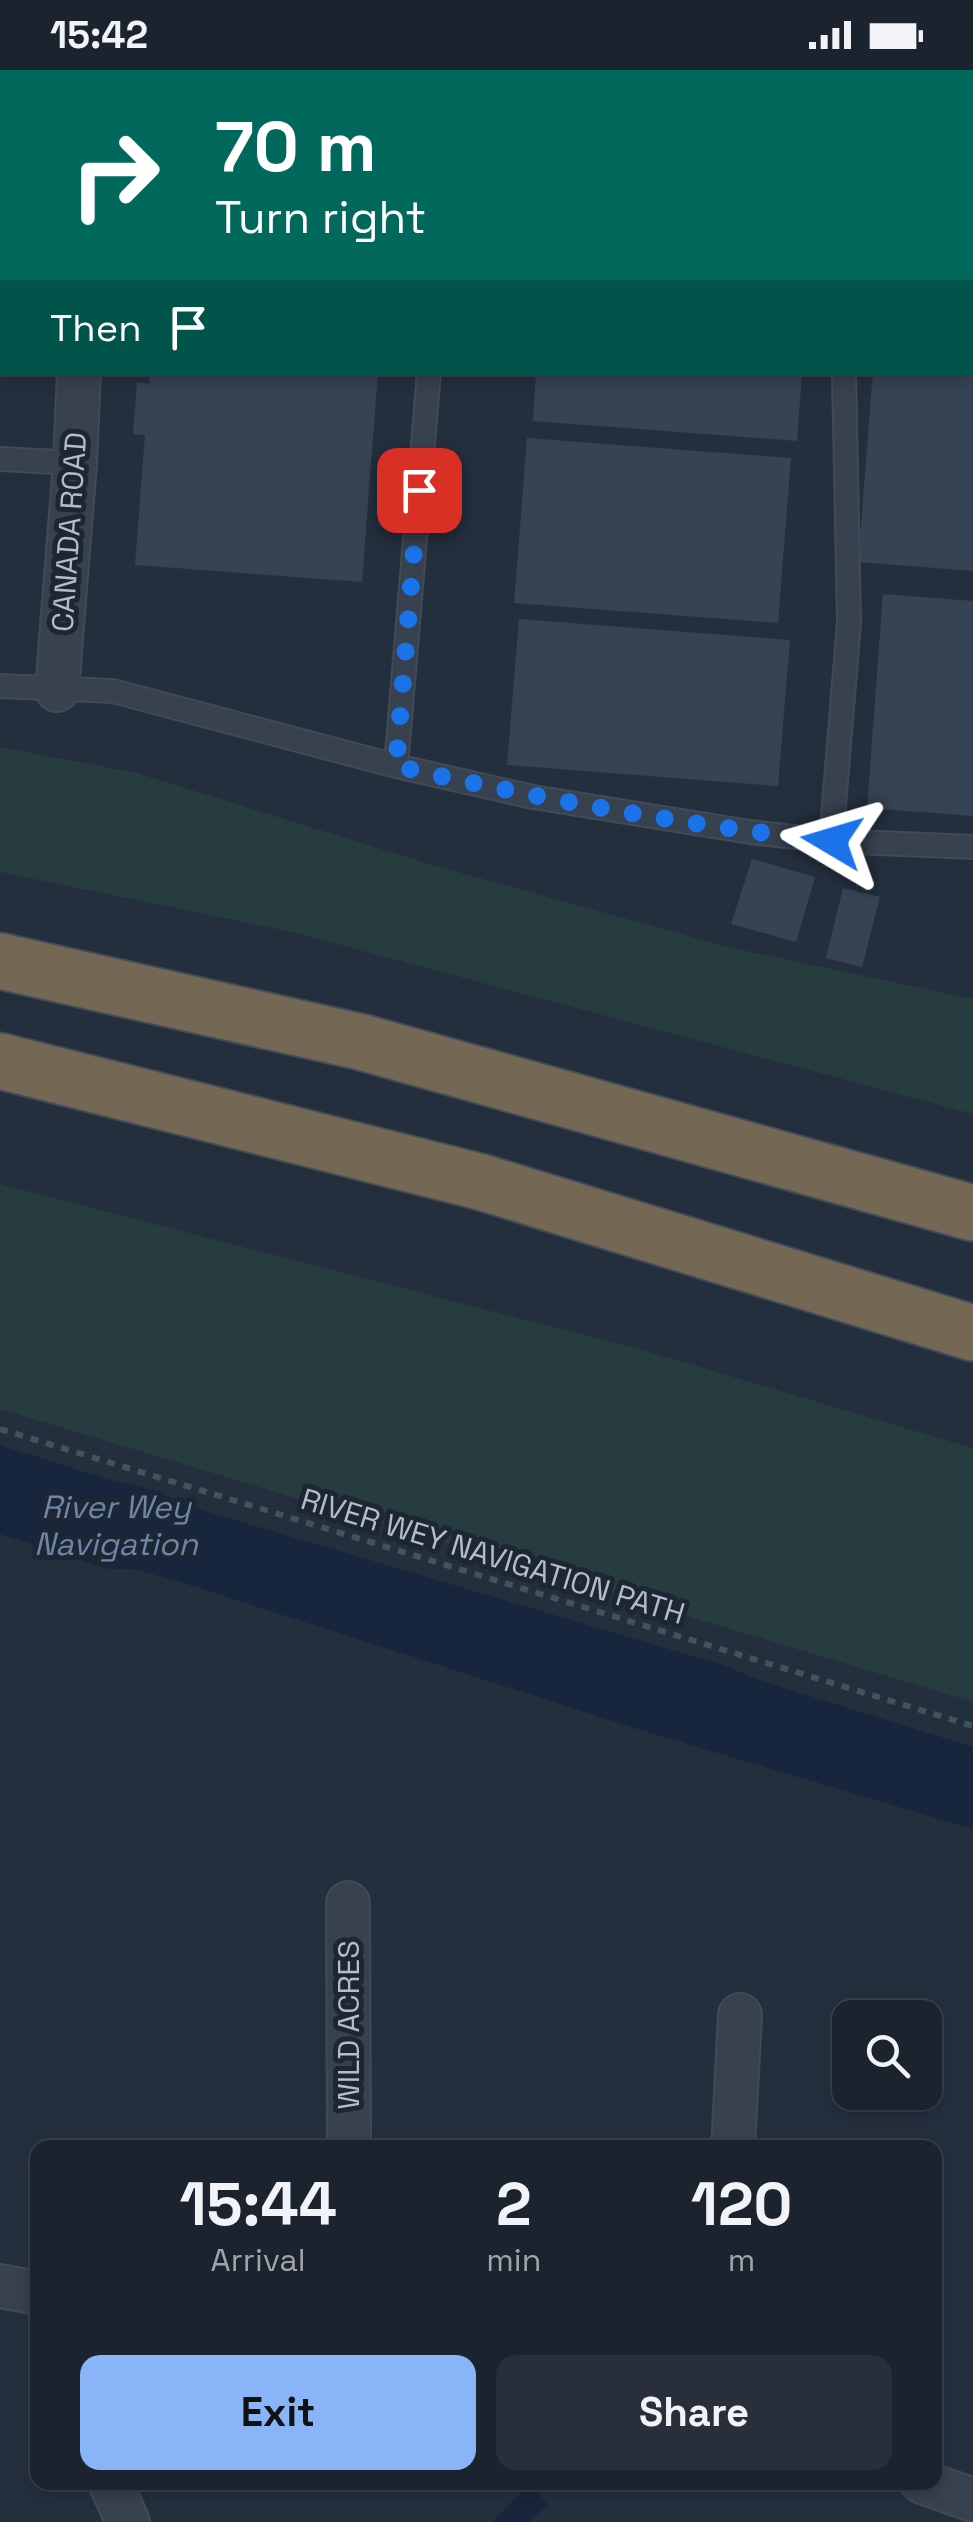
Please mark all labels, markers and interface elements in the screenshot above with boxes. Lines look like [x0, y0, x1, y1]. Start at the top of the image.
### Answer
text: 15:42 [50, 11, 148, 59]
text: 70 m [215, 102, 376, 191]
icon: right [50, 110, 180, 240]
text: Turn right [215, 189, 426, 246]
icon: arrive [161, 300, 216, 355]
text: Then [50, 304, 141, 352]
street label: CANADA ROAD [43, 431, 95, 633]
pin [377, 448, 462, 533]
icon: arrive [392, 463, 447, 518]
position arrow [780, 789, 884, 893]
street label: RIVER WEY NAVIGATION PATH [296, 1479, 690, 1633]
water label: River Wey Navigation [34, 1487, 199, 1564]
street label: WILD ACRES [329, 1940, 368, 2110]
map controls [832, 2000, 942, 2110]
button: search [832, 2000, 942, 2110]
text: 15:44 [180, 2166, 337, 2243]
text: 2 [496, 2166, 532, 2243]
text: 120 [691, 2166, 792, 2243]
text: Arrival [211, 2240, 306, 2280]
text: min [486, 2240, 541, 2280]
text: m [728, 2240, 755, 2280]
button: Exit [80, 2355, 476, 2470]
button: Share [496, 2355, 892, 2470]

